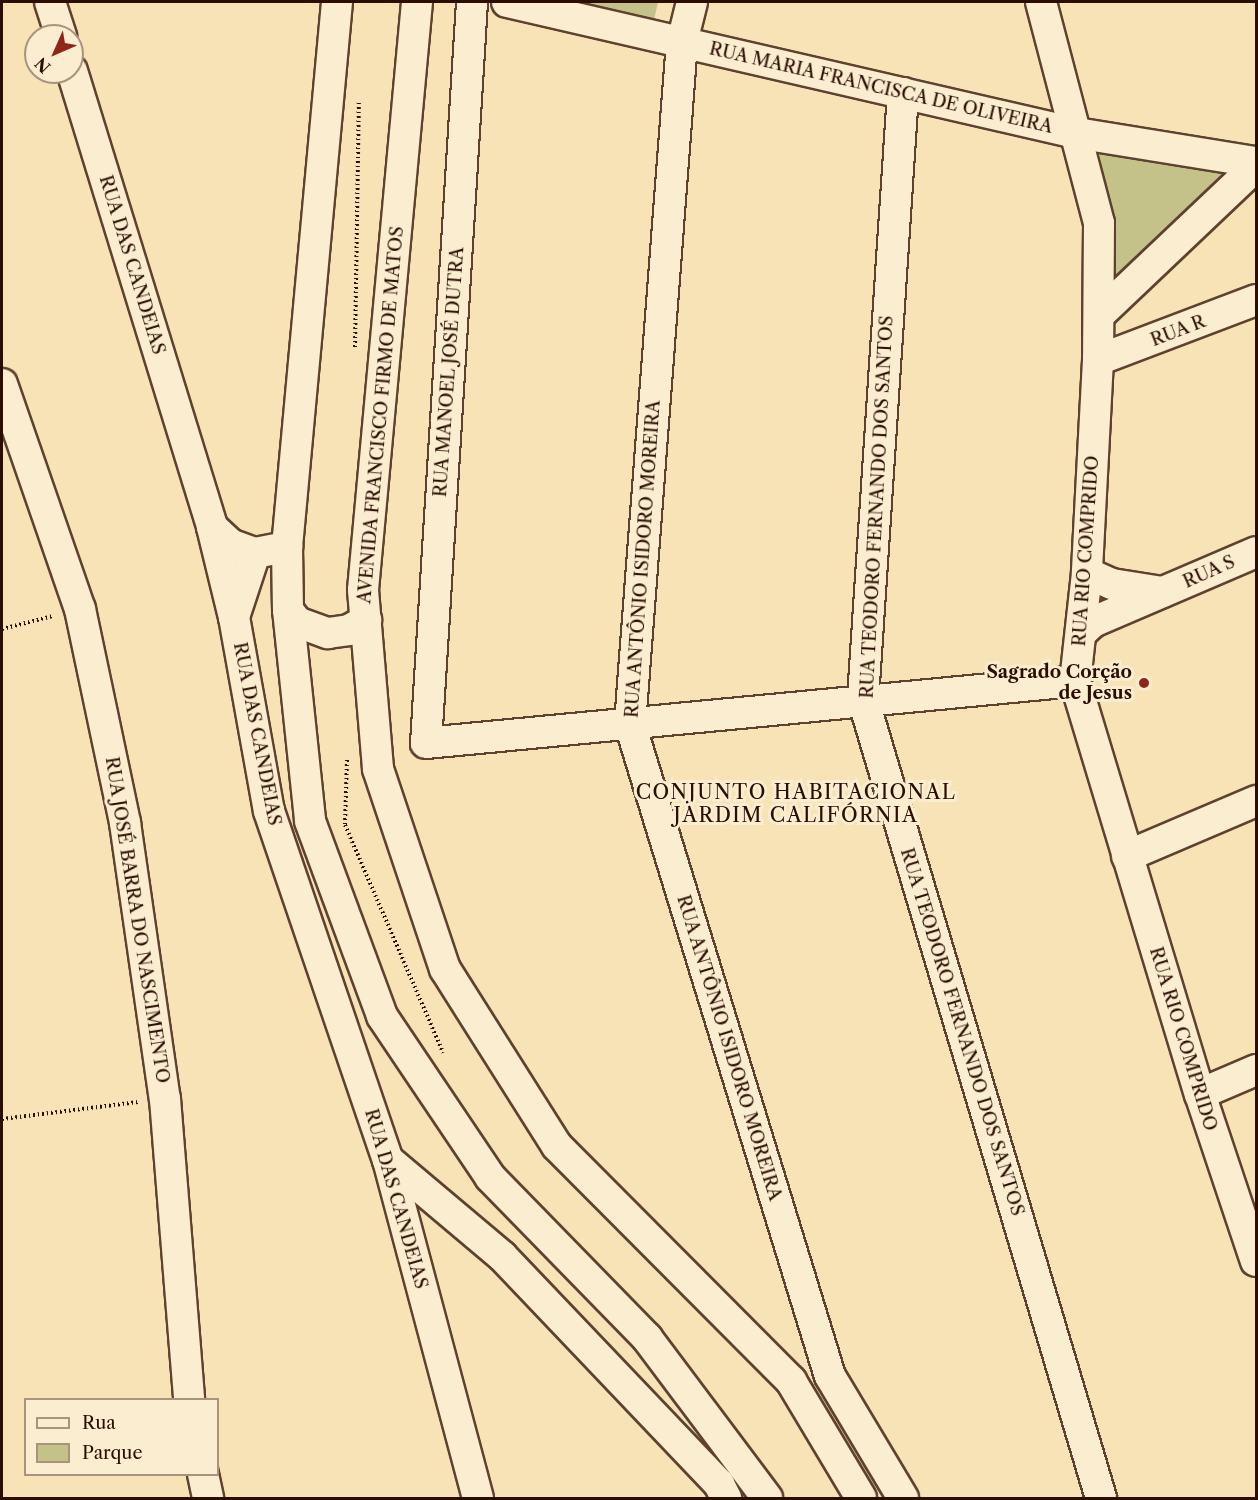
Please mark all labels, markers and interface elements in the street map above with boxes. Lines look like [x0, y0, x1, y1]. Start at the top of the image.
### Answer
north arrow [24, 24, 84, 84]
street label: RUA MARIA FRANCISCA DE OLIVEIRA [706, 38, 1056, 138]
text: N [31, 53, 55, 77]
street label: RUA DAS CANDEIAS [94, 172, 170, 358]
street label: AVENIDA FRANCISCO FIRMO DE MATOS [354, 225, 408, 605]
street label: RUA MANOEL JOSÉ DUTRA [429, 246, 469, 498]
street label: RUA R [1147, 311, 1209, 351]
street label: RUA TEODORO FERNANDO DOS SANTOS [856, 314, 898, 700]
street label: RUA ANTÔNIO ISIDORO MOREIRA [621, 399, 665, 719]
street label: RUA RIO COMPRIDO [1069, 455, 1103, 647]
street label: RUA S [1179, 551, 1239, 593]
street label: RUA DAS CANDEIAS [229, 640, 285, 828]
place label: Sagrado Corção de Jesus [986, 662, 1132, 704]
marker: Sagrado Corção de Jesus [1137, 676, 1151, 690]
street label: RUA JOSÉ BARRA DO NASCIMENTO [100, 755, 174, 1085]
district label: CONJUNTO HABITACIONAL JARDIM CALIFÓRNIA [636, 780, 956, 827]
street label: RUA TEODORO FERNANDO DOS SANTOS [895, 845, 1029, 1219]
street label: RUA ANTÔNIO ISIDORO MOREIRA [672, 892, 786, 1204]
street label: RUA RIO COMPRIDO [1145, 944, 1221, 1134]
street label: RUA DAS CANDEIAS [360, 1106, 432, 1292]
legend [24, 1398, 219, 1476]
text: Rua [82, 1412, 116, 1434]
text: Parque [82, 1442, 143, 1464]

